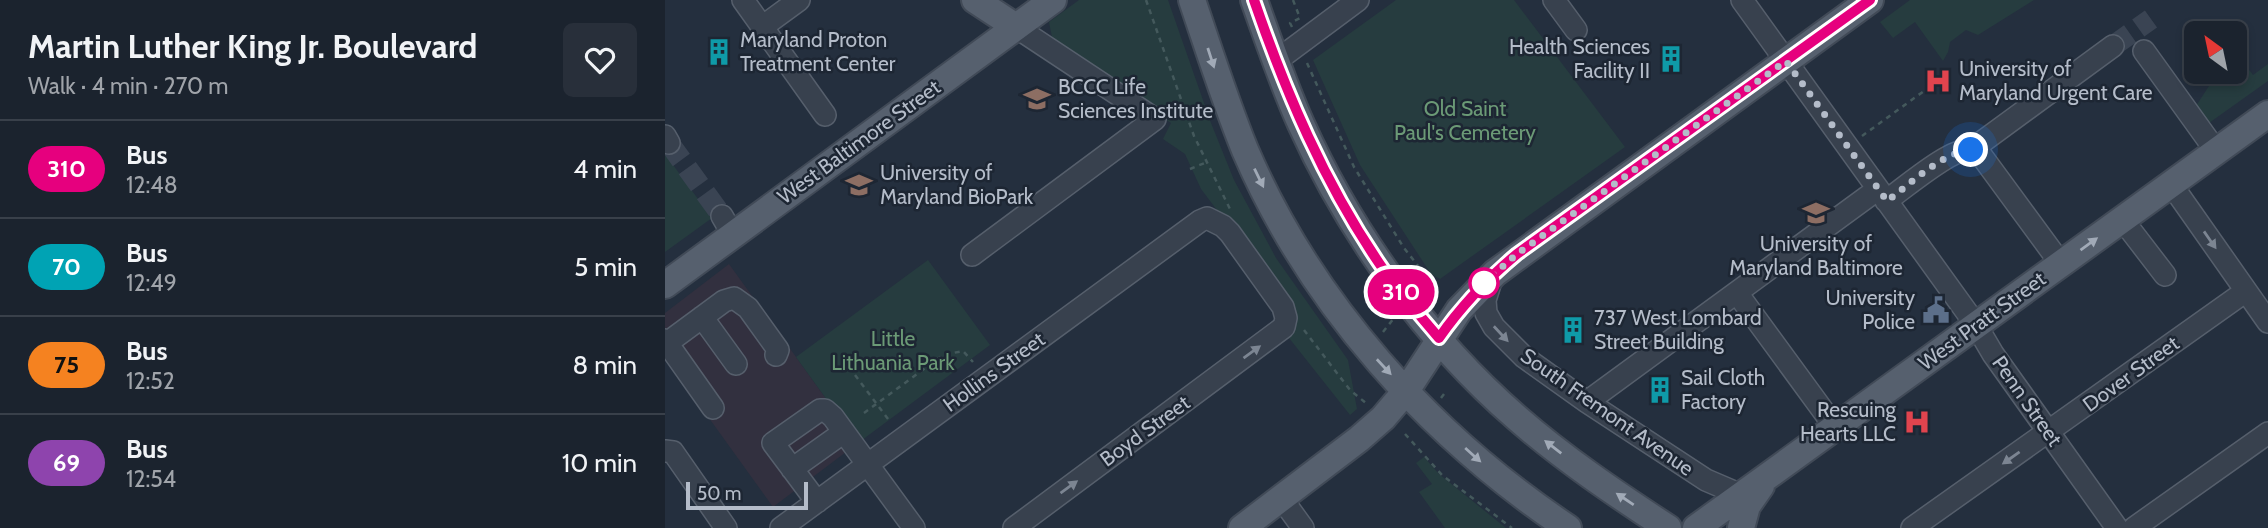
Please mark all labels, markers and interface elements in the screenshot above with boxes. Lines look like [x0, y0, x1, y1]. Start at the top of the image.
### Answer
north arrow [2184, 21, 2247, 84]
map controls [2184, 21, 2247, 84]
button: heart [563, 23, 637, 97]
text: Martin Luther King Jr. Boulevard [28, 26, 477, 66]
place label: Maryland Proton Treatment Center [740, 27, 896, 76]
place label: Health Sciences Facility II [1509, 34, 1650, 83]
building icon: Maryland Proton Treatment Center [704, 37, 734, 67]
building icon: Health Sciences Facility II [1656, 44, 1686, 74]
one-way arrow [1206, 48, 1217, 69]
place label: University of Maryland Urgent Care [1959, 56, 2153, 105]
hospital icon: University of Maryland Urgent Care [1923, 66, 1953, 96]
text: Walk · 4 min · 270 m [28, 72, 228, 100]
street label: West Baltimore Street [772, 74, 945, 209]
place label: BCCC Life Sciences Institute [1058, 74, 1214, 123]
school or university icon: BCCC Life Sciences Institute [1022, 84, 1052, 114]
park label: Old Saint Paul's Cemetery [1394, 96, 1536, 145]
your location [1953, 132, 1988, 167]
text: Bus [126, 139, 167, 171]
text: 4 min [573, 153, 637, 185]
text: 310 [47, 154, 86, 183]
place label: University of Maryland BioPark [880, 160, 1034, 209]
one-way arrow [1254, 168, 1265, 188]
school or university icon: University of Maryland BioPark [844, 170, 874, 200]
text: 12:48 [126, 171, 178, 199]
school or university icon: University of Maryland Baltimore [1801, 198, 1831, 228]
place label: University of Maryland Baltimore [1729, 231, 1903, 280]
one-way arrow [2203, 231, 2217, 249]
one-way arrow [2079, 236, 2097, 251]
text: Bus [126, 237, 167, 269]
text: 5 min [574, 251, 637, 283]
text: 70 [52, 252, 81, 281]
street label: West Pratt Street [1913, 266, 2050, 375]
unlabelled marker [1469, 268, 1499, 298]
text: 12:49 [126, 269, 177, 297]
line badge: 310 [1361, 269, 1441, 315]
text: 310 [1382, 277, 1420, 306]
place label: University Police [1826, 285, 1915, 334]
public building icon: University Police [1921, 295, 1951, 325]
place label: 737 West Lombard Street Building [1594, 305, 1762, 354]
building icon: 737 West Lombard Street Building [1558, 315, 1588, 345]
one-way arrow [1492, 325, 1508, 342]
park label: Little Lithuania Park [831, 326, 955, 375]
street label: Hollins Street [938, 326, 1049, 417]
street label: Dover Street [2078, 330, 2184, 417]
text: Bus [126, 335, 167, 367]
street label: South Fremont Avenue [1516, 343, 1699, 481]
one-way arrow [1243, 346, 1261, 360]
text: 8 min [573, 349, 637, 381]
text: 75 [54, 350, 79, 379]
street label: Penn Street [1987, 351, 2068, 451]
one-way arrow [1376, 358, 1392, 376]
place label: Sail Cloth Factory [1681, 365, 1765, 414]
text: 12:52 [126, 367, 175, 395]
building icon: Sail Cloth Factory [1645, 375, 1675, 405]
street label: Boyd Street [1095, 390, 1194, 471]
place label: Rescuing Hearts LLC [1800, 397, 1897, 446]
hospital icon: Rescuing Hearts LLC [1902, 407, 1932, 437]
text: Bus [126, 433, 167, 465]
one-way arrow [1544, 441, 1562, 455]
text: 10 min [562, 447, 637, 479]
one-way arrow [1464, 447, 1482, 463]
text: 69 [53, 448, 80, 477]
one-way arrow [2002, 451, 2020, 465]
text: 12:54 [126, 465, 176, 493]
scale bar [686, 479, 809, 511]
one-way arrow [1060, 481, 1078, 495]
text: 50 m [697, 482, 741, 505]
one-way arrow [1616, 492, 1634, 506]

